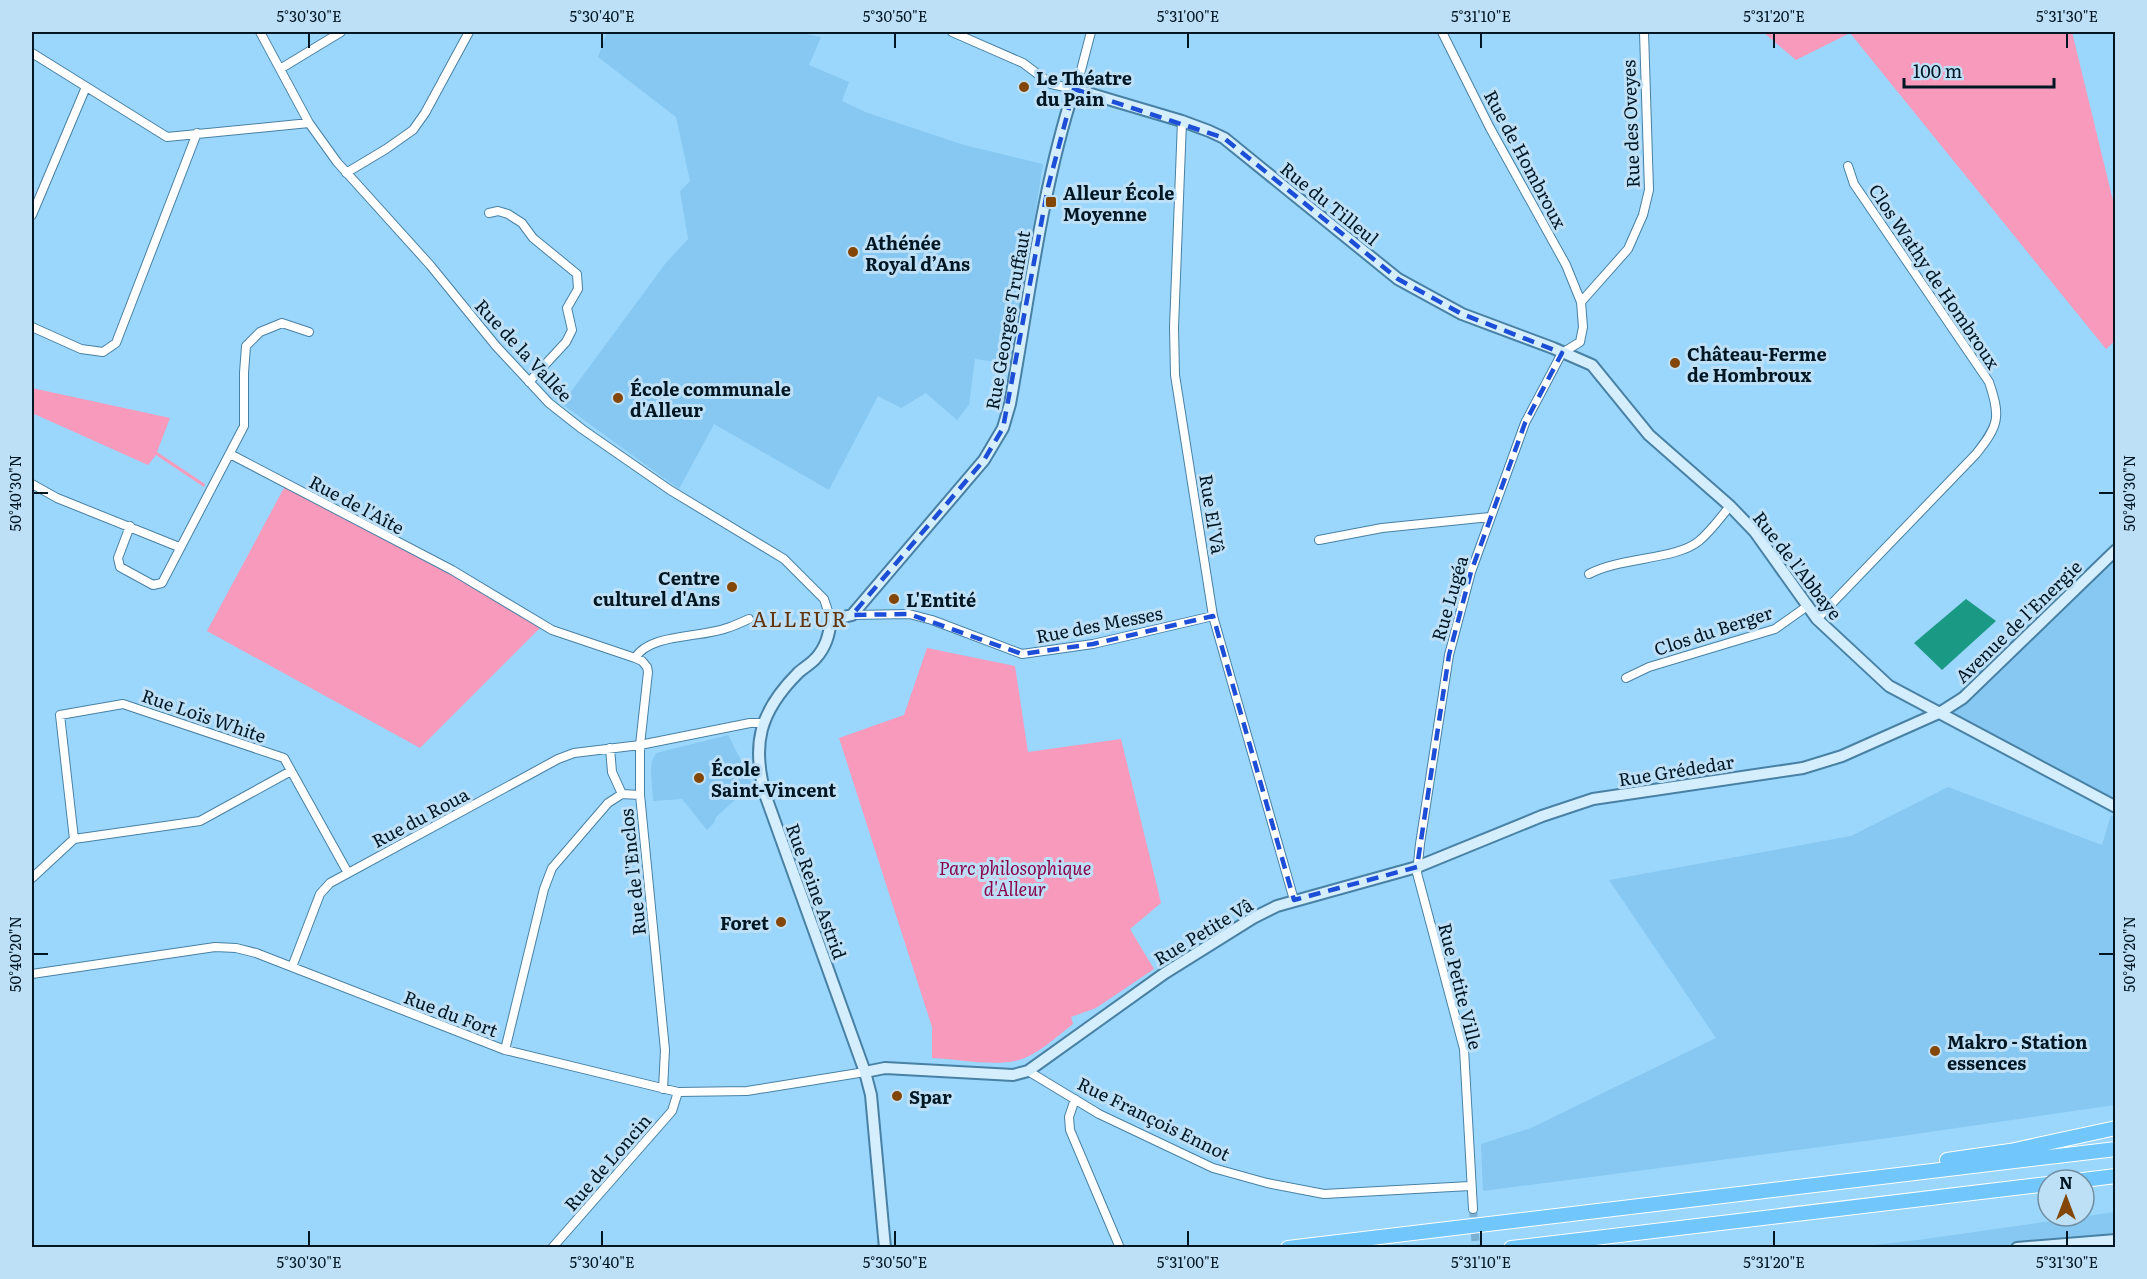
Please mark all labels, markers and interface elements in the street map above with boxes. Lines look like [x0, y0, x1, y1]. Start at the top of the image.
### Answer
text: 5°30'30"E [276, 4, 342, 27]
text: 5°30'40"E [569, 4, 635, 27]
text: 5°30'50"E [863, 4, 927, 27]
text: 5°31'00"E [1157, 4, 1219, 27]
text: 5°31'10"E [1451, 4, 1511, 27]
text: 5°31'20"E [1743, 4, 1805, 27]
text: 5°31'30"E [2036, 4, 2098, 27]
scale bar [1904, 51, 2054, 89]
text: 100 m [1913, 57, 1962, 84]
street label: Rue des Oveyes [1614, 59, 1646, 189]
place label: Le Théatre du Pain [1036, 64, 1132, 112]
marker: Le Théatre du Pain [1017, 80, 1031, 94]
street label: Rue de Hombroux [1478, 85, 1574, 234]
street label: Rue du Tilleul [1275, 155, 1385, 251]
street label: Clos Wathy de Hombroux [1863, 178, 2008, 375]
place label: Alleur École Moyenne [1063, 179, 1175, 227]
marker: Alleur École Moyenne [1044, 195, 1058, 209]
street label: Rue Georges Truffaut [978, 227, 1036, 412]
place label: Athénée Royal d’Ans [865, 229, 970, 277]
marker: Athénée Royal d’Ans [846, 245, 860, 259]
street label: Rue de la Vallée [469, 293, 579, 407]
place label: Château-Ferme de Hombroux [1687, 340, 1827, 388]
marker: Château-Ferme de Hombroux [1668, 356, 1682, 370]
place label: École communale d'Alleur [630, 375, 791, 423]
marker: École communale d'Alleur [611, 391, 625, 405]
text: 50°40'30"N [3, 455, 26, 531]
text: 50°40'30"N [2117, 455, 2140, 531]
street label: Rue de l'Aîte [305, 468, 409, 540]
street label: Rue El'Vâ [1193, 472, 1233, 556]
street label: Rue de l'Abbaye [1747, 505, 1849, 625]
street label: Rue Lugéa [1424, 552, 1474, 644]
street label: Avenue de l'Energie [1948, 553, 2088, 689]
place label: Centre culturel d'Ans [593, 564, 720, 612]
marker: Centre culturel d'Ans [725, 580, 739, 594]
place label: L'Entité [906, 586, 976, 613]
marker: L'Entité [887, 592, 901, 606]
street label: Rue des Messes [1033, 598, 1165, 650]
street label: Clos du Berger [1650, 598, 1776, 662]
district label: ALLEUR [752, 602, 848, 633]
street label: Rue Loïs White [138, 681, 270, 749]
street label: Rue Grédedar [1616, 747, 1736, 792]
place label: École Saint-Vincent [711, 755, 836, 803]
marker: École Saint-Vincent [692, 771, 706, 785]
street label: Rue du Roua [367, 780, 474, 854]
street label: Rue de l'Enclos [612, 807, 652, 937]
street label: Rue Reine Astrid [780, 819, 854, 963]
park label: Parc philosophique d'Alleur [939, 854, 1091, 902]
street label: Rue Petite Vâ [1148, 891, 1258, 971]
place label: Foret [720, 909, 769, 936]
marker: Foret [774, 915, 788, 929]
text: 50°40'20"N [3, 916, 26, 992]
text: 50°40'20"N [2117, 916, 2140, 992]
street label: Rue Petite Ville [1432, 920, 1490, 1052]
street label: Rue du Fort [400, 983, 503, 1044]
place label: Makro - Station essences [1947, 1028, 2088, 1076]
marker: Makro - Station essences [1928, 1044, 1942, 1058]
street label: Rue François Ennot [1073, 1069, 1236, 1167]
place label: Spar [909, 1083, 952, 1110]
marker: Spar [890, 1089, 904, 1103]
street label: Rue de Loncin [557, 1107, 657, 1216]
north arrow [2036, 1168, 2096, 1228]
text: N [2059, 1170, 2073, 1194]
text: 5°30'30"E [276, 1250, 342, 1273]
text: 5°30'40"E [569, 1250, 635, 1273]
text: 5°30'50"E [863, 1250, 927, 1273]
text: 5°31'00"E [1157, 1250, 1219, 1273]
text: 5°31'10"E [1451, 1250, 1511, 1273]
text: 5°31'20"E [1743, 1250, 1805, 1273]
text: 5°31'30"E [2036, 1250, 2098, 1273]

